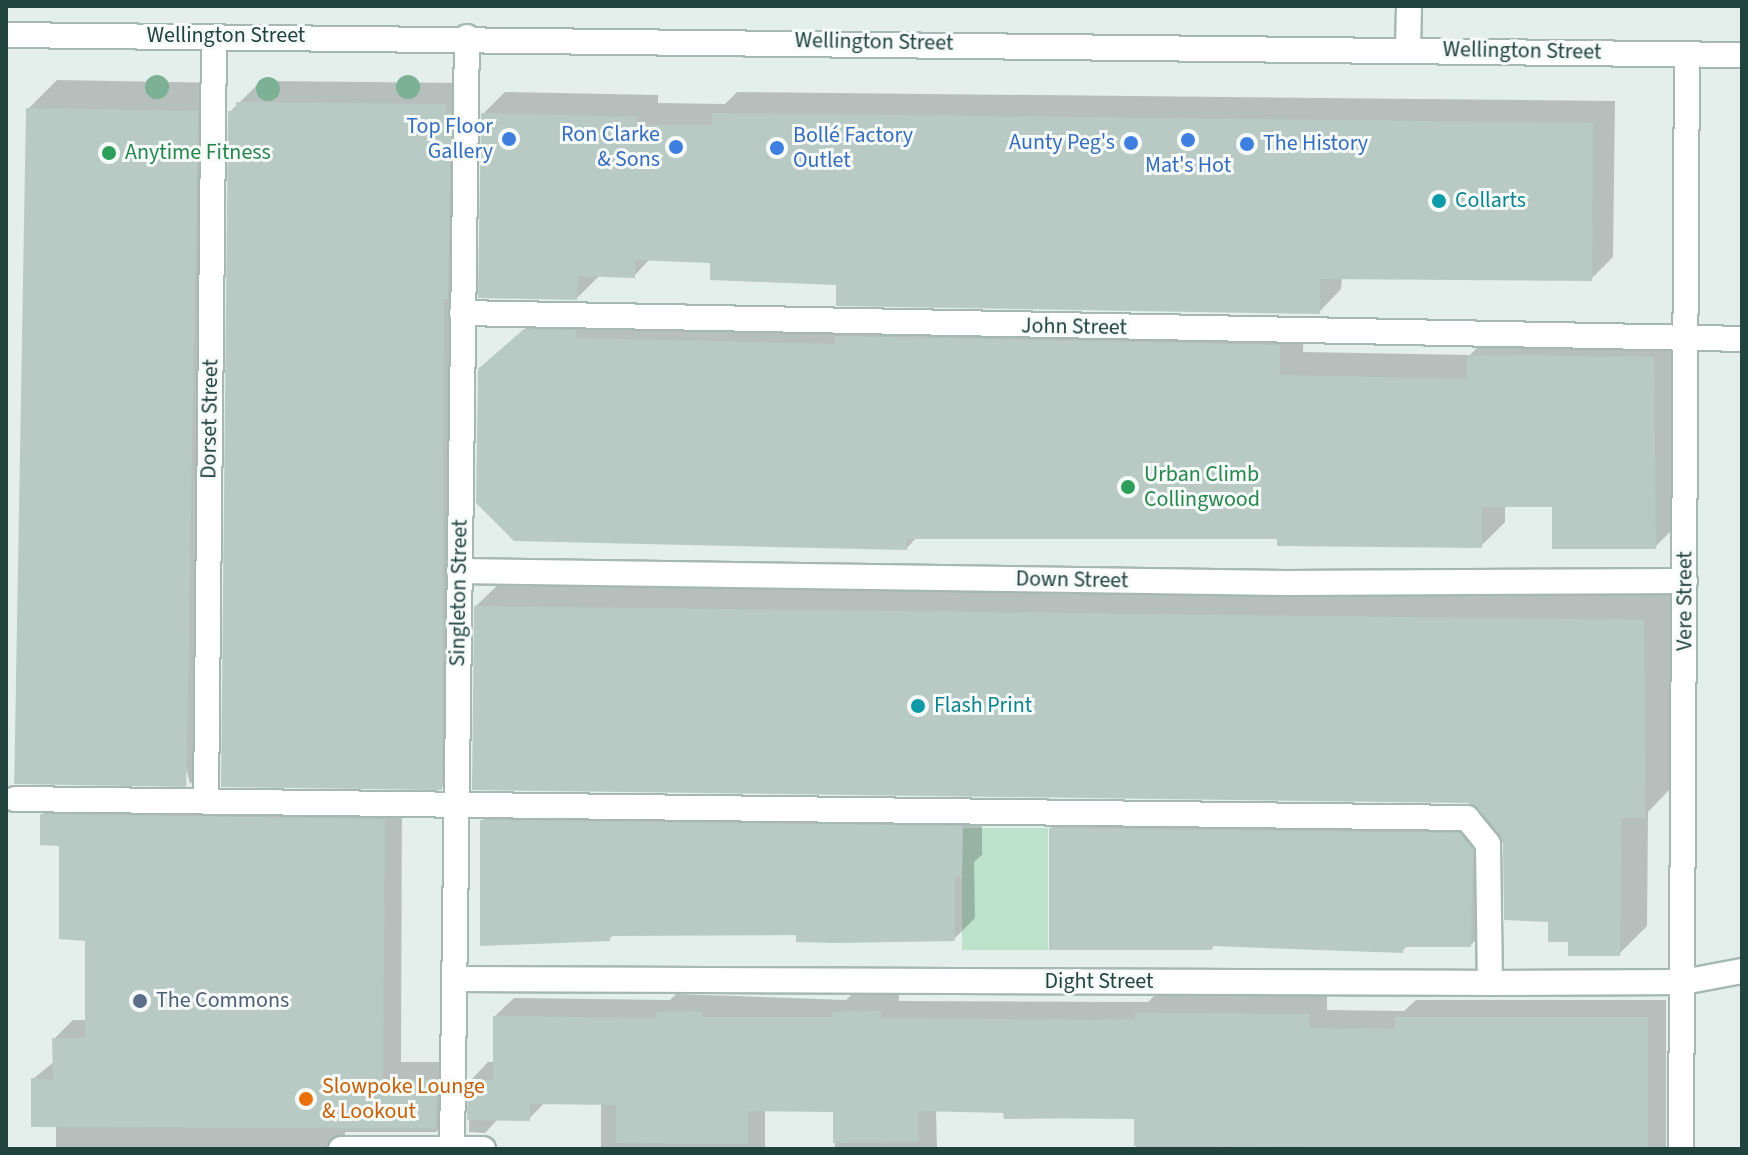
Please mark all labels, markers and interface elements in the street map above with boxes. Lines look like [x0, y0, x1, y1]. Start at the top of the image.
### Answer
street label: Wellington Street [147, 23, 305, 49]
street label: Wellington Street [794, 27, 954, 57]
street label: Wellington Street [1442, 36, 1602, 66]
place label: Top Floor Gallery [406, 113, 493, 164]
place label: Ron Clarke & Sons [561, 121, 660, 172]
place label: Bollé Factory Outlet [793, 122, 913, 174]
marker: Top Floor Gallery [500, 130, 518, 148]
place label: Aunty Peg's [1009, 130, 1115, 156]
marker: Mat's Hot [1179, 131, 1197, 149]
place label: The History [1263, 131, 1368, 157]
marker: Aunty Peg's [1122, 134, 1140, 152]
marker: The History [1238, 135, 1256, 153]
marker: Ron Clarke & Sons [667, 138, 685, 156]
marker: Bollé Factory Outlet [768, 139, 786, 157]
place label: Anytime Fitness [125, 140, 271, 166]
marker: Anytime Fitness [100, 144, 118, 162]
place label: Mat's Hot [1145, 153, 1231, 179]
place label: Collarts [1455, 188, 1526, 214]
marker: Collarts [1430, 192, 1448, 210]
street label: John Street [1021, 313, 1127, 341]
street label: Dorset Street [196, 359, 224, 479]
place label: Urban Climb Collingwood [1144, 461, 1260, 512]
marker: Urban Climb Collingwood [1119, 478, 1137, 496]
street label: Singleton Street [445, 519, 473, 667]
street label: Vere Street [1672, 551, 1698, 651]
street label: Down Street [1015, 566, 1129, 594]
place label: Flash Print [934, 693, 1032, 719]
marker: Flash Print [909, 697, 927, 715]
street label: Dight Street [1045, 969, 1153, 995]
place label: The Commons [156, 988, 289, 1014]
marker: The Commons [131, 992, 149, 1010]
place label: Slowpoke Lounge & Lookout [322, 1073, 485, 1124]
marker: Slowpoke Lounge & Lookout [297, 1090, 315, 1108]

